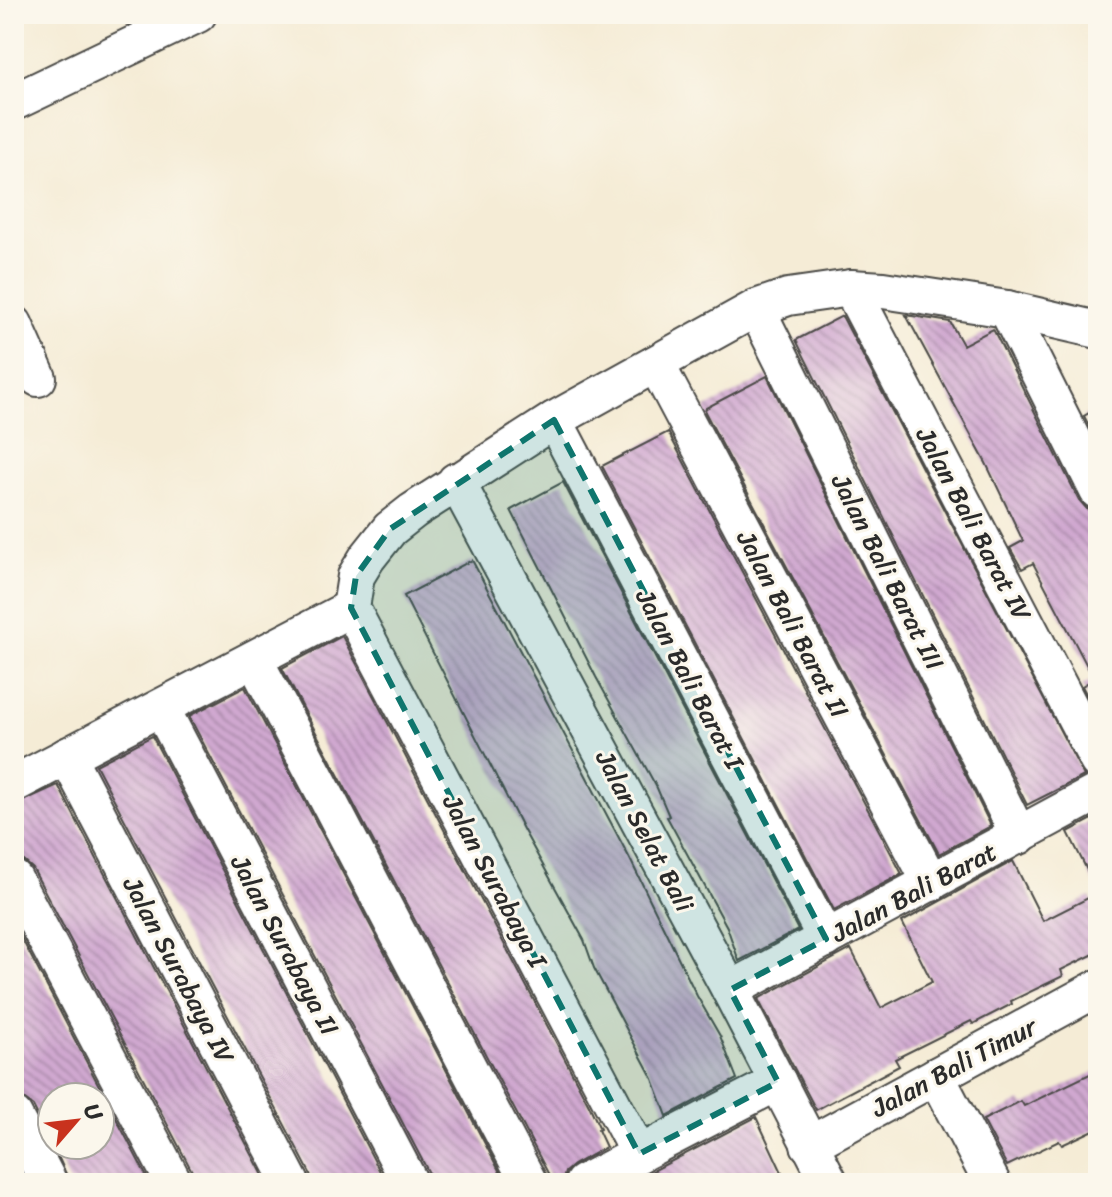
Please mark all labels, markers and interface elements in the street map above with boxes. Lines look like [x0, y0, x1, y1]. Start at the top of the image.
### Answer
street label: Jalan Bali Barat IV [903, 417, 1045, 630]
street label: Jalan Bali Barat III [818, 465, 957, 678]
street label: Jalan Bali Barat II [724, 521, 862, 726]
street label: Jalan Bali Barat I [622, 579, 758, 779]
street label: Jalan Selat Bali [582, 741, 708, 921]
street label: Jalan Surabaya I [429, 785, 561, 978]
street label: Jalan Bali Barat [822, 829, 1005, 956]
street label: Jalan Surabaya II [217, 845, 352, 1044]
street label: Jalan Surabaya IV [110, 867, 248, 1073]
street label: Jalan Bali Timur [862, 1003, 1046, 1131]
north arrow [36, 1081, 116, 1161]
text: U [73, 1096, 115, 1129]

